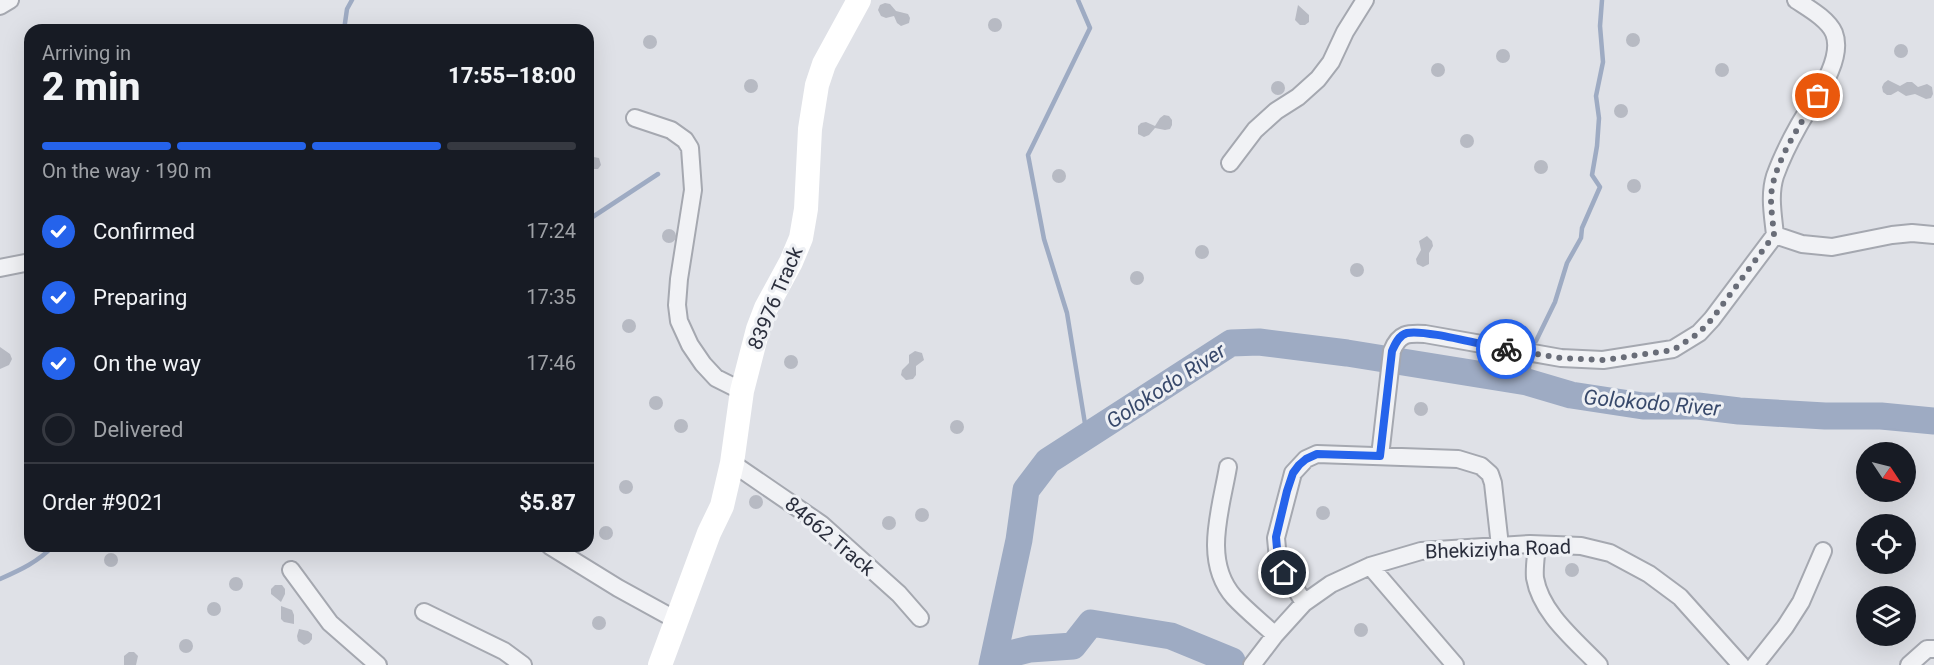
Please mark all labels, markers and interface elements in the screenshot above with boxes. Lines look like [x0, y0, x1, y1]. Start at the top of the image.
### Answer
text: Arriving in [42, 41, 131, 65]
text: 17:55–18:00 [448, 63, 576, 88]
text: 2 min [42, 64, 140, 110]
pin [1792, 70, 1843, 121]
icon: bag [1801, 79, 1834, 112]
text: On the way · 190 m [42, 159, 211, 183]
icon: check [42, 215, 75, 248]
text: Confirmed [93, 219, 195, 244]
text: 17:24 [526, 219, 576, 243]
street label: 83976 Track [742, 242, 808, 353]
icon: check [42, 281, 75, 314]
text: Preparing [93, 285, 187, 310]
text: 17:35 [526, 285, 576, 309]
courier [1476, 319, 1536, 379]
icon: bike [1490, 333, 1523, 366]
water label: Golokodo River [1102, 338, 1231, 433]
icon: check [42, 347, 75, 380]
text: On the way [93, 351, 201, 376]
text: 17:46 [526, 351, 576, 375]
water label: Golokodo River [1583, 385, 1722, 421]
text: Delivered [93, 417, 183, 442]
north arrow [1856, 442, 1916, 502]
map controls [1856, 442, 1916, 646]
text: Order #9021 [42, 490, 164, 515]
text: $5.87 [519, 490, 576, 515]
street label: 84662 Track [780, 492, 880, 581]
button: locate [1856, 514, 1916, 574]
street label: Bhekiziyha Road [1425, 534, 1571, 564]
pin [1258, 547, 1309, 598]
icon: home [1267, 556, 1300, 589]
button: layers [1856, 586, 1916, 646]

